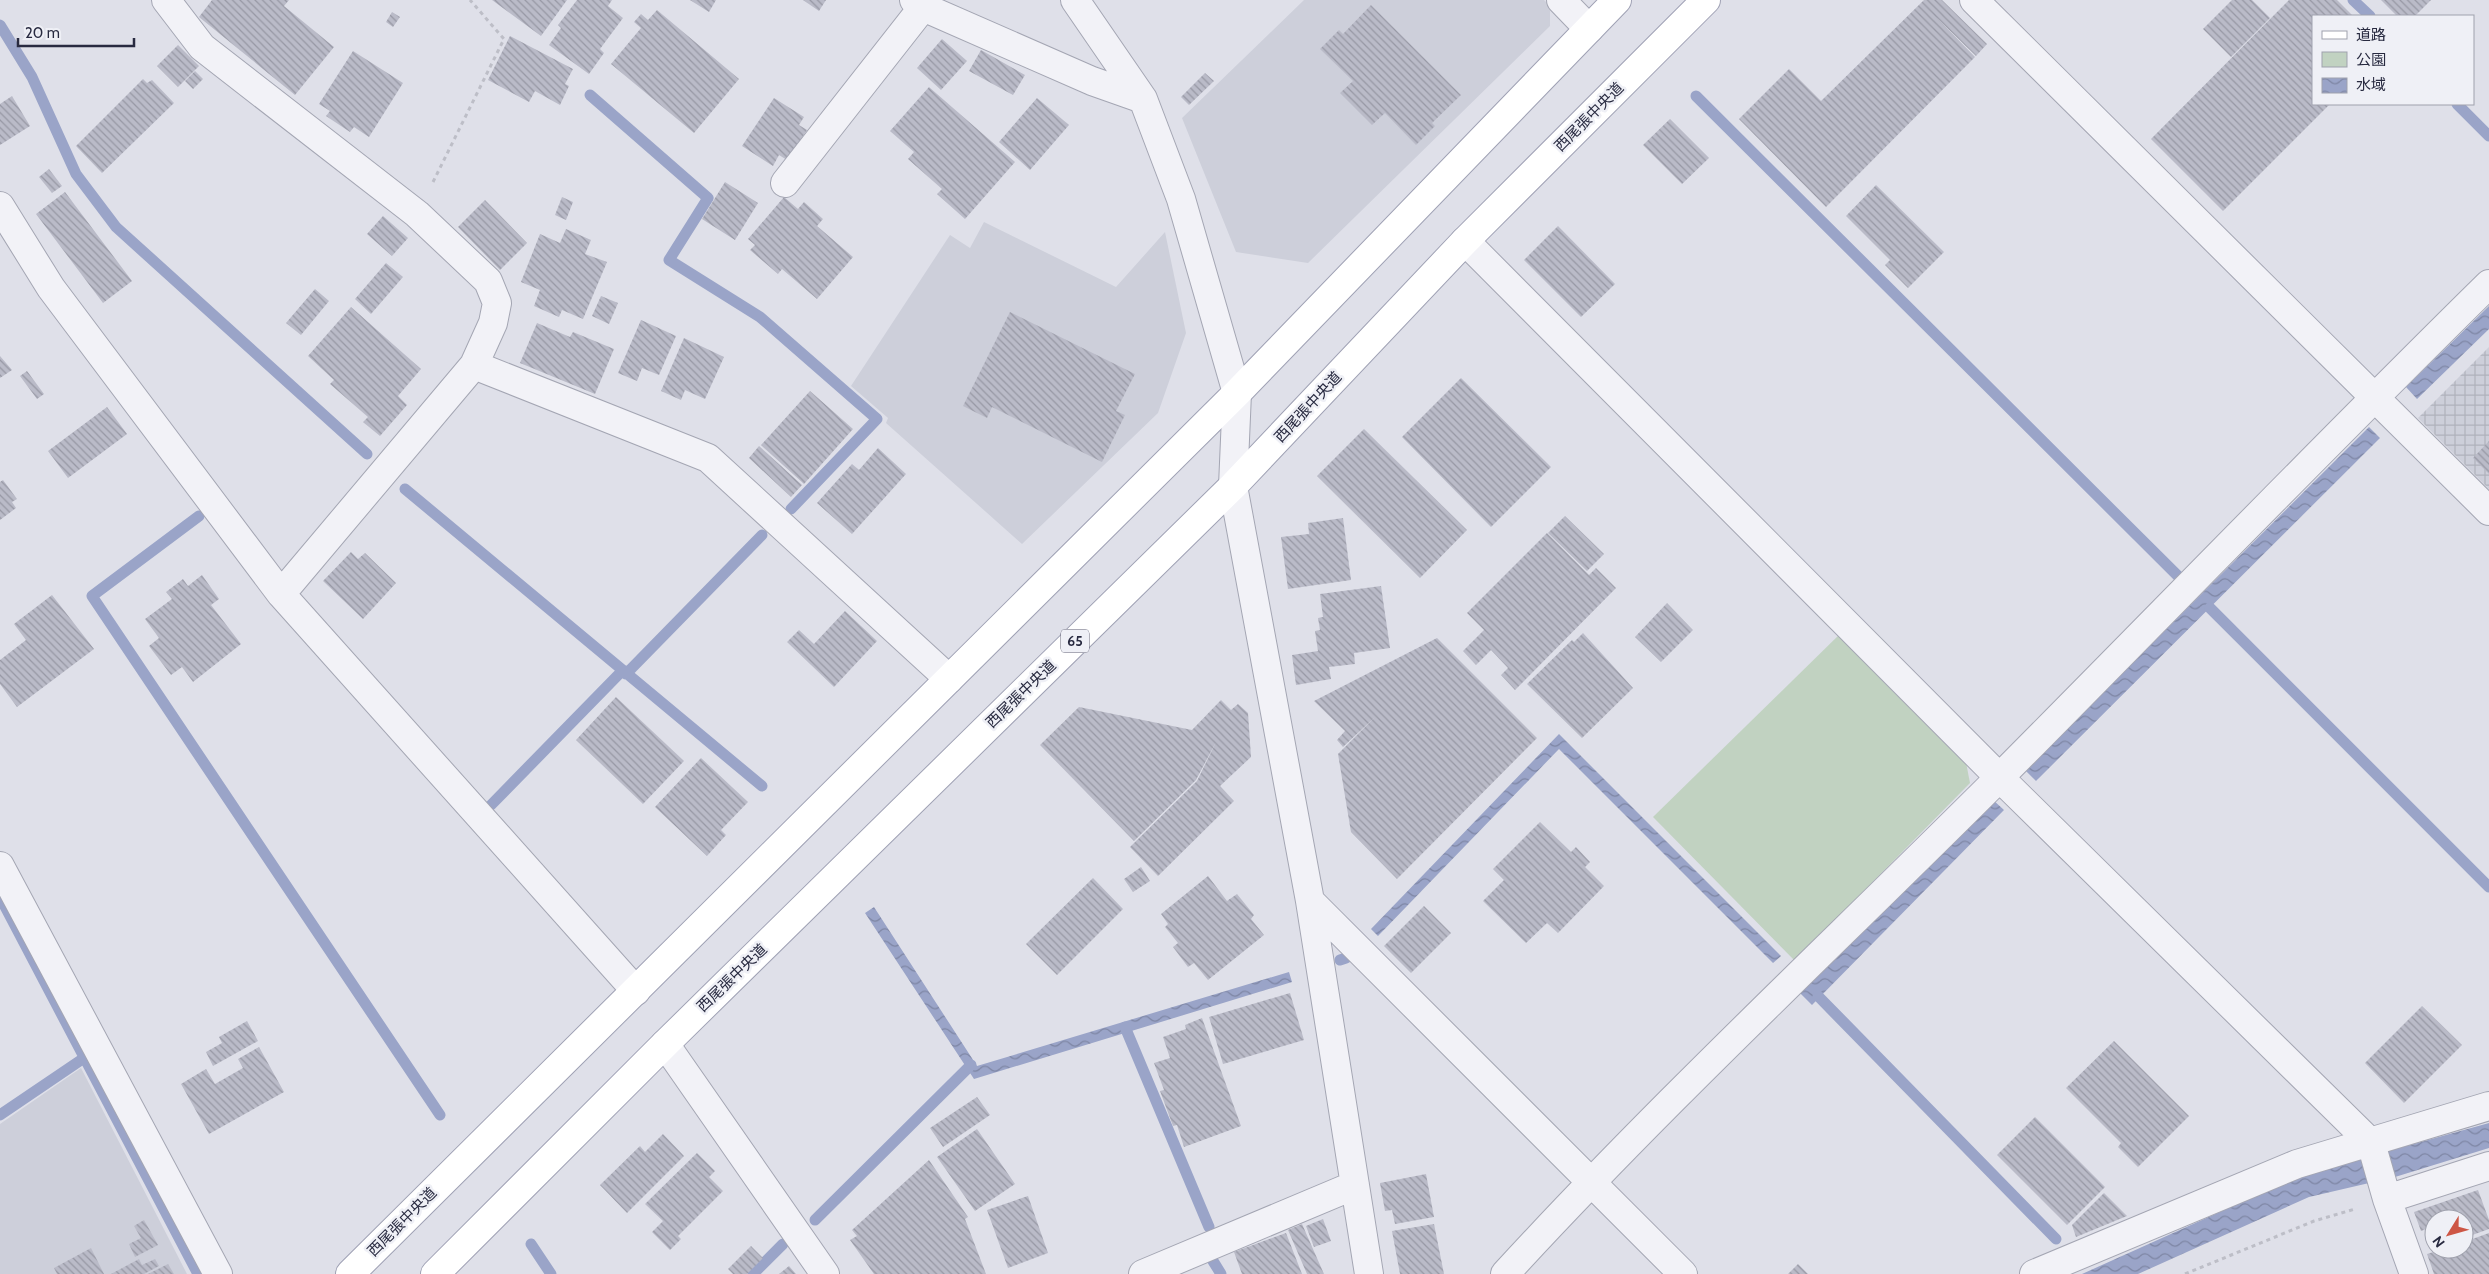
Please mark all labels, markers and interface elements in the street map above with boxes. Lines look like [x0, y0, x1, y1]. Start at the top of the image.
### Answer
scale bar [18, 15, 134, 47]
legend [2312, 15, 2474, 105]
text: 20 m [25, 24, 60, 42]
text: 道路 [2356, 26, 2386, 44]
text: 公園 [2356, 51, 2386, 69]
text: 水域 [2356, 76, 2386, 94]
street label: 西尾張中央道 [1551, 79, 1627, 155]
street label: 西尾張中央道 [1271, 368, 1345, 446]
road number: 65 [1061, 630, 1089, 652]
street label: 西尾張中央道 [982, 656, 1060, 732]
street label: 西尾張中央道 [693, 940, 771, 1016]
street label: 西尾張中央道 [364, 1184, 440, 1260]
north arrow [2424, 1209, 2474, 1259]
text: N [2428, 1232, 2449, 1251]

